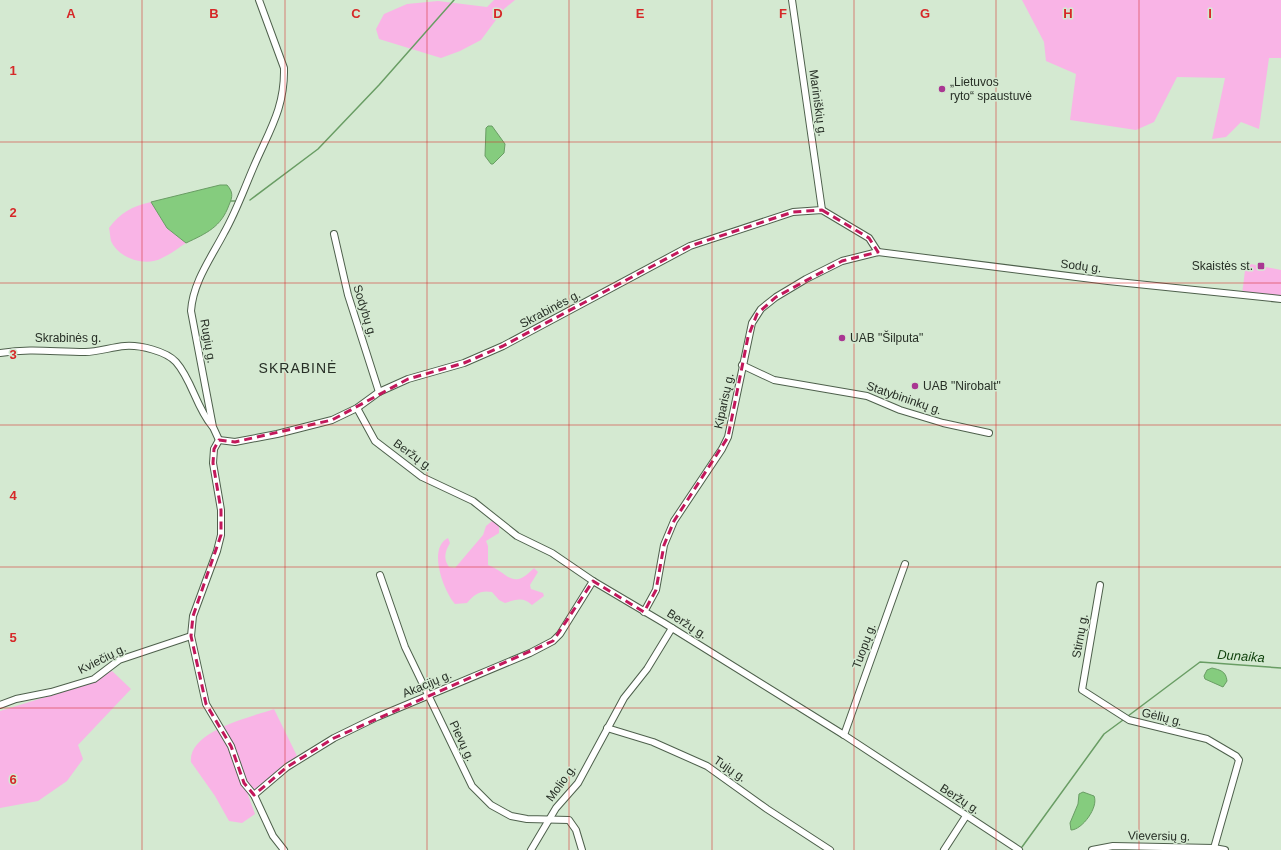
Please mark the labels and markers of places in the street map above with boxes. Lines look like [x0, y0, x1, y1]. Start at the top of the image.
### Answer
place label: „Lietuvos ryto“ spaustuvė [950, 75, 1032, 103]
marker: „Lietuvos ryto“ spaustuvė [937, 84, 947, 94]
place label: Skaistės st. [1192, 259, 1253, 273]
marker: Skaistės st. [1256, 261, 1266, 271]
place label: UAB "Šilputa" [850, 330, 923, 345]
marker: UAB "Šilputa" [837, 333, 847, 343]
place label: UAB "Nirobalt" [923, 379, 1001, 393]
marker: UAB "Nirobalt" [910, 381, 920, 391]

